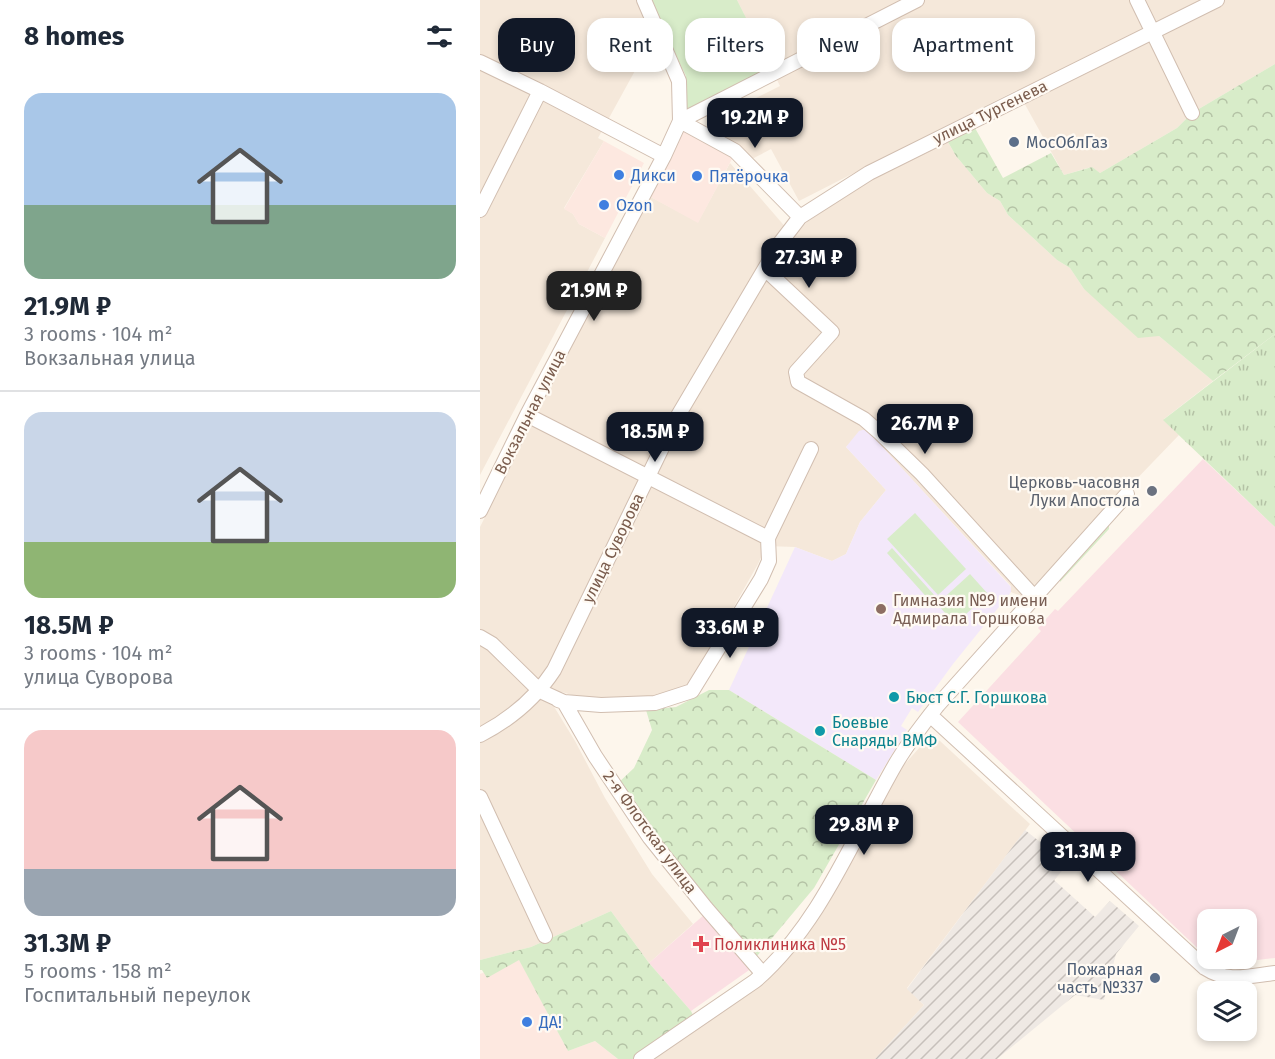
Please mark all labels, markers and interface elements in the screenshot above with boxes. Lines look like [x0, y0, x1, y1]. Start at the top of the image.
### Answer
chip: Buy [498, 18, 575, 72]
chip: Rent [587, 18, 673, 72]
chip: Filters [685, 18, 785, 72]
chip: New [797, 18, 880, 72]
chip: Apartment [892, 18, 1035, 72]
icon: filters [423, 20, 456, 53]
text: 8 homes [24, 21, 124, 52]
street label: улица Тургенева [930, 76, 1050, 148]
pin: 19.2M ₽ [700, 98, 810, 149]
text: 19.2M ₽ [721, 105, 789, 129]
icon: home [186, 132, 294, 240]
place label: МосОблГаз [1026, 133, 1108, 152]
marker: МосОблГаз [1007, 135, 1021, 149]
place label: Дикси [630, 166, 676, 185]
place label: Пятёрочка [709, 167, 789, 186]
marker: Дикси [612, 168, 626, 182]
marker: Пятёрочка [690, 169, 704, 183]
place label: Ozon [616, 196, 653, 215]
marker: Ozon [597, 198, 611, 212]
pin: 27.3M ₽ [754, 238, 864, 289]
text: 27.3M ₽ [775, 245, 843, 269]
pin: 21.9M ₽ [539, 271, 649, 322]
text: 21.9M ₽ [560, 278, 628, 302]
text: 21.9M ₽ [24, 291, 111, 322]
text: 3 rooms · 104 m² [24, 322, 172, 346]
text: Вокзальная улица [24, 346, 196, 370]
street label: Вокзальная улица [490, 347, 570, 477]
pin: 26.7M ₽ [870, 404, 980, 455]
text: 26.7M ₽ [891, 411, 959, 435]
pin: 18.5M ₽ [600, 412, 710, 463]
text: 18.5M ₽ [621, 419, 689, 443]
icon: home [186, 451, 294, 559]
place label: Церковь-часовня Луки Апостола [1009, 473, 1140, 510]
marker: Церковь-часовня Луки Апостола [1145, 484, 1159, 498]
street label: улица Суворова [578, 490, 648, 606]
place label: Гимназия №9 имени Адмирала Горшкова [893, 591, 1048, 628]
marker: Гимназия №9 имени Адмирала Горшкова [874, 602, 888, 616]
pin: 33.6M ₽ [675, 608, 785, 659]
text: 18.5M ₽ [24, 610, 114, 641]
text: 33.6M ₽ [695, 615, 765, 639]
text: 3 rooms · 104 m² [24, 641, 172, 665]
text: улица Суворова [24, 665, 173, 689]
place label: Бюст С.Г. Горшкова [906, 688, 1047, 707]
marker: Бюст С.Г. Горшкова [887, 690, 901, 704]
place label: Боевые Снаряды ВМФ [832, 713, 937, 750]
marker: Боевые Снаряды ВМФ [813, 724, 827, 738]
street label: 2-я Флотская улица [599, 767, 701, 897]
icon: home [186, 769, 294, 877]
pin: 29.8M ₽ [809, 805, 919, 856]
text: 29.8M ₽ [829, 812, 899, 836]
pin: 31.3M ₽ [1033, 832, 1143, 883]
text: 31.3M ₽ [1054, 839, 1122, 863]
north arrow [1197, 909, 1257, 969]
map controls [1197, 909, 1257, 1041]
text: 31.3M ₽ [24, 928, 111, 959]
marker: Поликлиника №5 [692, 935, 710, 953]
place label: Поликлиника №5 [714, 935, 846, 954]
text: 5 rooms · 158 m² [24, 959, 172, 983]
place label: Пожарная часть №337 [1057, 960, 1143, 997]
marker: Пожарная часть №337 [1148, 971, 1162, 985]
button: layers [1197, 981, 1257, 1041]
text: Госпитальный переулок [24, 983, 251, 1007]
place label: ДА! [538, 1013, 562, 1032]
marker: ДА! [520, 1015, 534, 1029]

